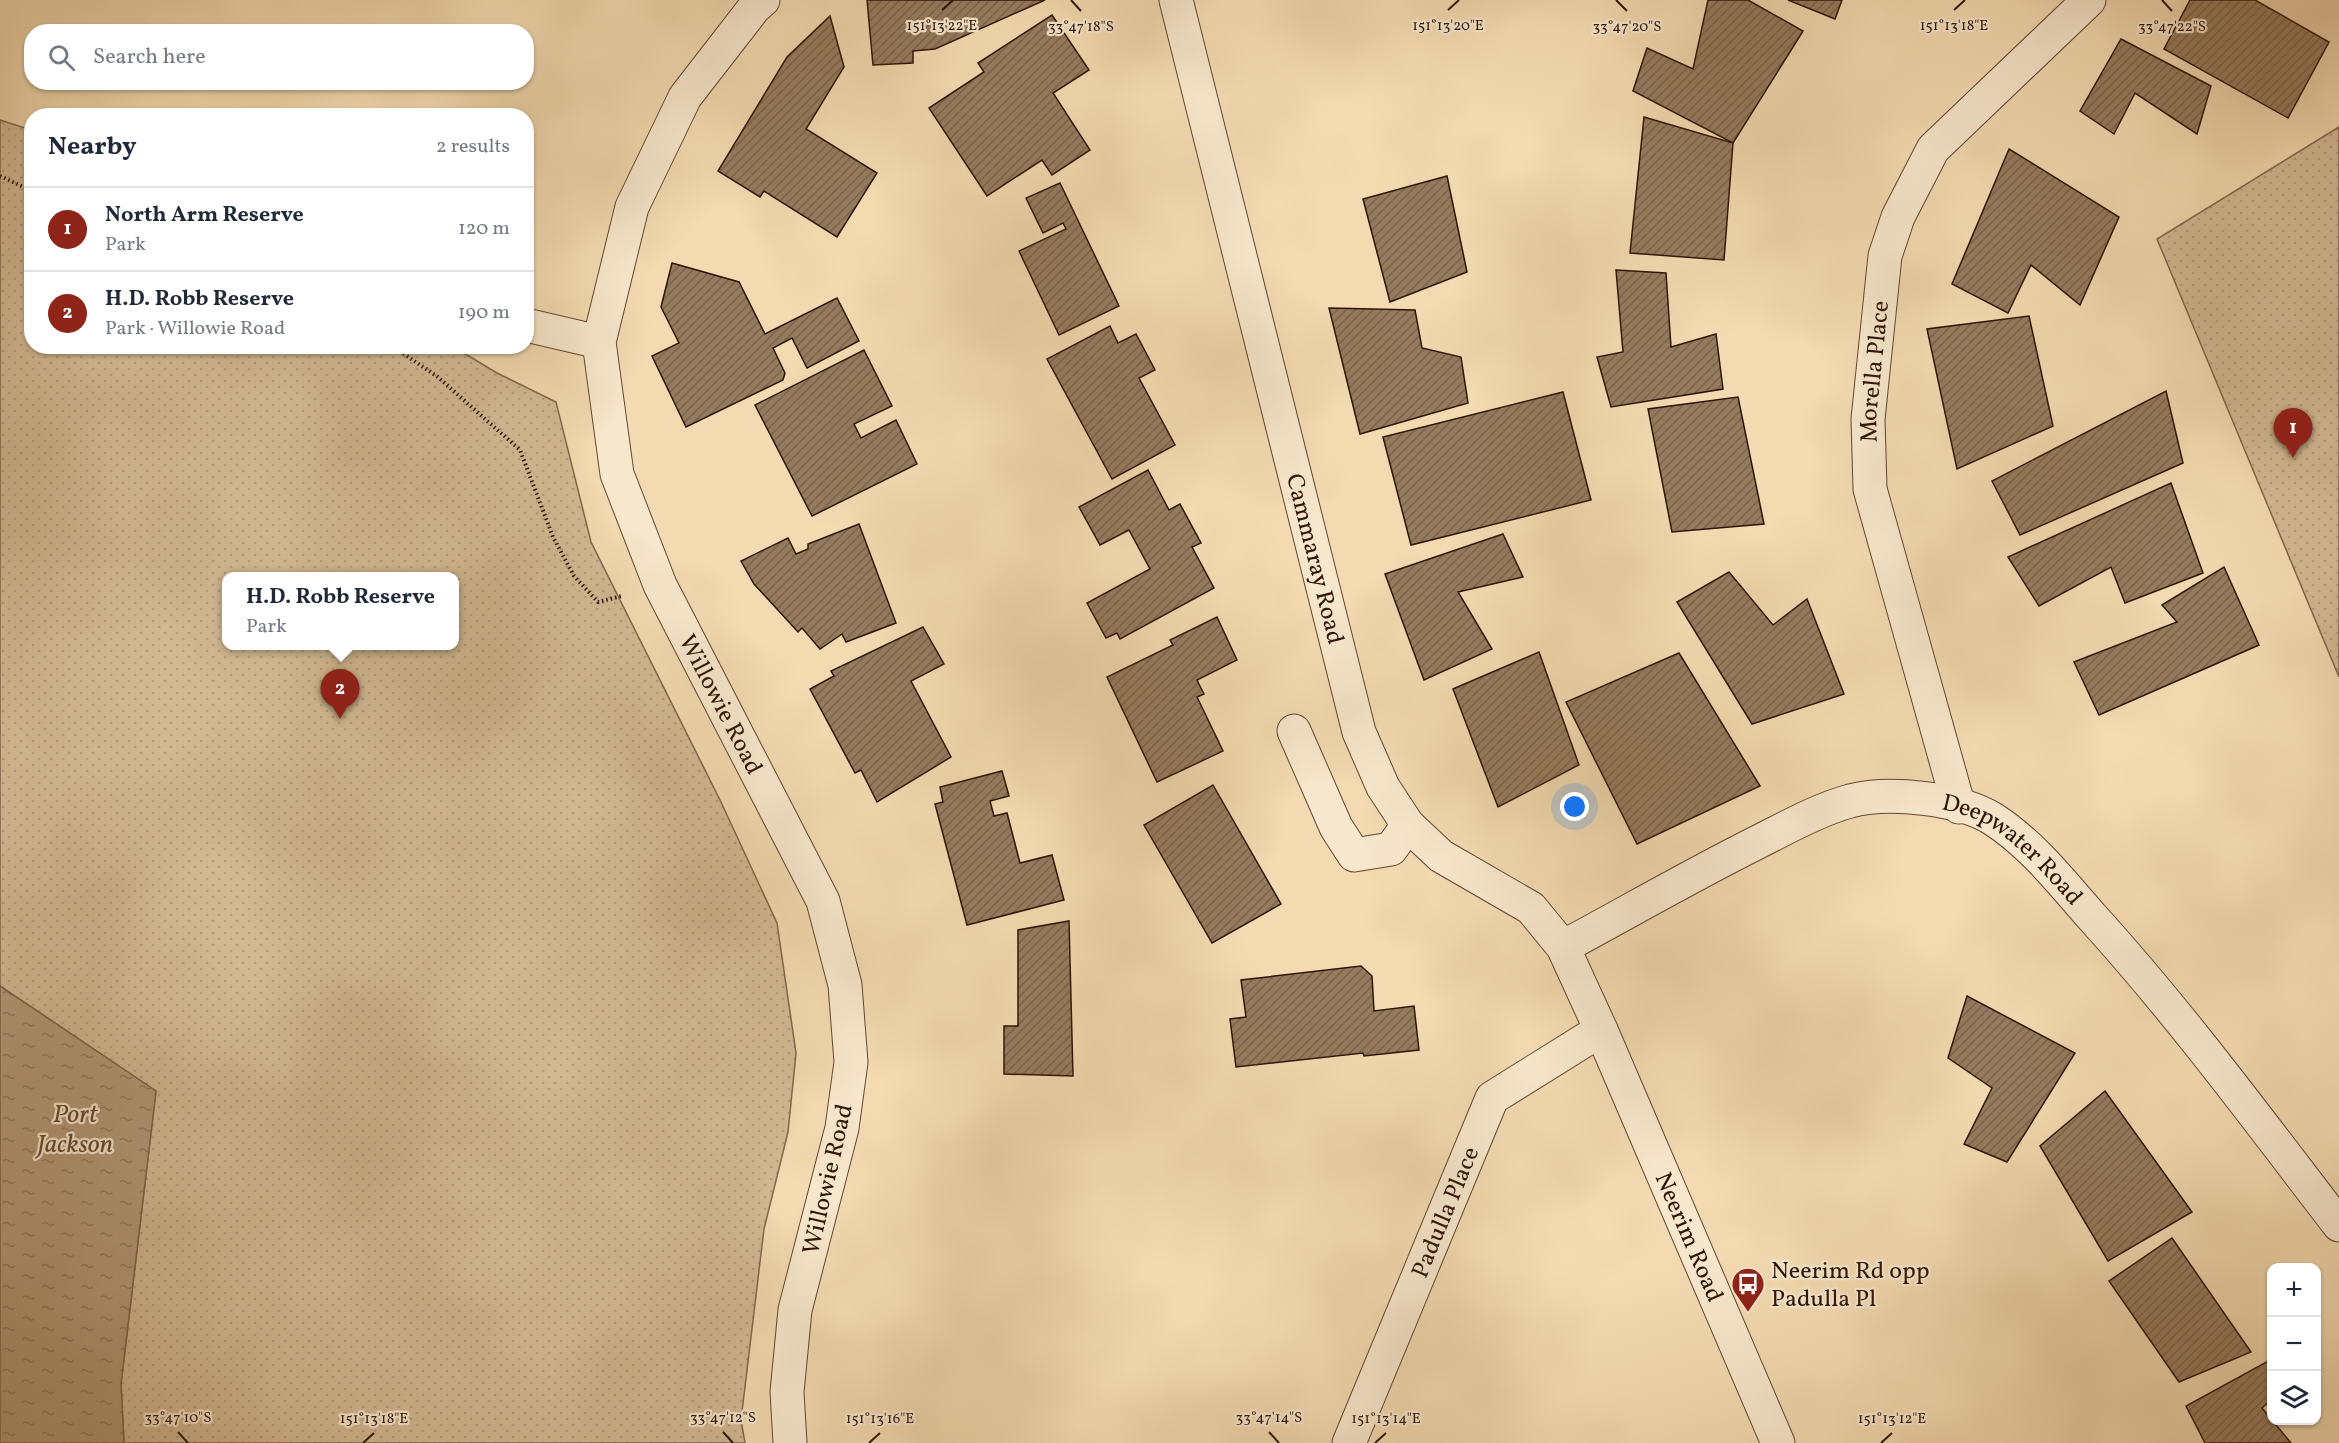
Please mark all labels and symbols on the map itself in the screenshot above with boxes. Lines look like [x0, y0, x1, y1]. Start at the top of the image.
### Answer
text: 151°13'22"E [907, 16, 977, 37]
text: 151°13'20"E [1412, 16, 1484, 37]
text: 151°13'18"E [1920, 16, 1988, 37]
text: 33°47'18"S [1048, 17, 1114, 38]
text: 33°47'20"S [1593, 17, 1661, 38]
text: 33°47'22"S [2138, 17, 2206, 38]
street label: Morella Place [1853, 299, 1899, 443]
pin: 1 [2274, 408, 2312, 458]
street label: Cammaray Road [1276, 470, 1351, 648]
street label: Willowie Road [669, 629, 770, 781]
pin: 2 [320, 670, 360, 719]
street label: Deepwater Road [1939, 787, 2090, 914]
your location [1560, 792, 1589, 821]
water label: Port Jackson [34, 1097, 113, 1163]
street label: Willowie Road [795, 1101, 863, 1258]
street label: Padulla Place [1404, 1142, 1489, 1284]
street label: Neerim Road [1645, 1167, 1731, 1308]
place label: Neerim Rd opp Padulla Pl [1771, 1255, 1929, 1317]
bus stop icon: Neerim Rd opp Padulla Pl [1730, 1266, 1766, 1313]
text: 33°47'10"S [144, 1408, 212, 1429]
text: 33°47'12"S [690, 1408, 756, 1429]
text: 33°47'14"S [1236, 1408, 1302, 1429]
text: 151°13'18"E [340, 1409, 408, 1430]
text: 151°13'16"E [846, 1409, 914, 1430]
text: 151°13'14"E [1351, 1409, 1421, 1430]
text: 151°13'12"E [1858, 1409, 1926, 1430]

